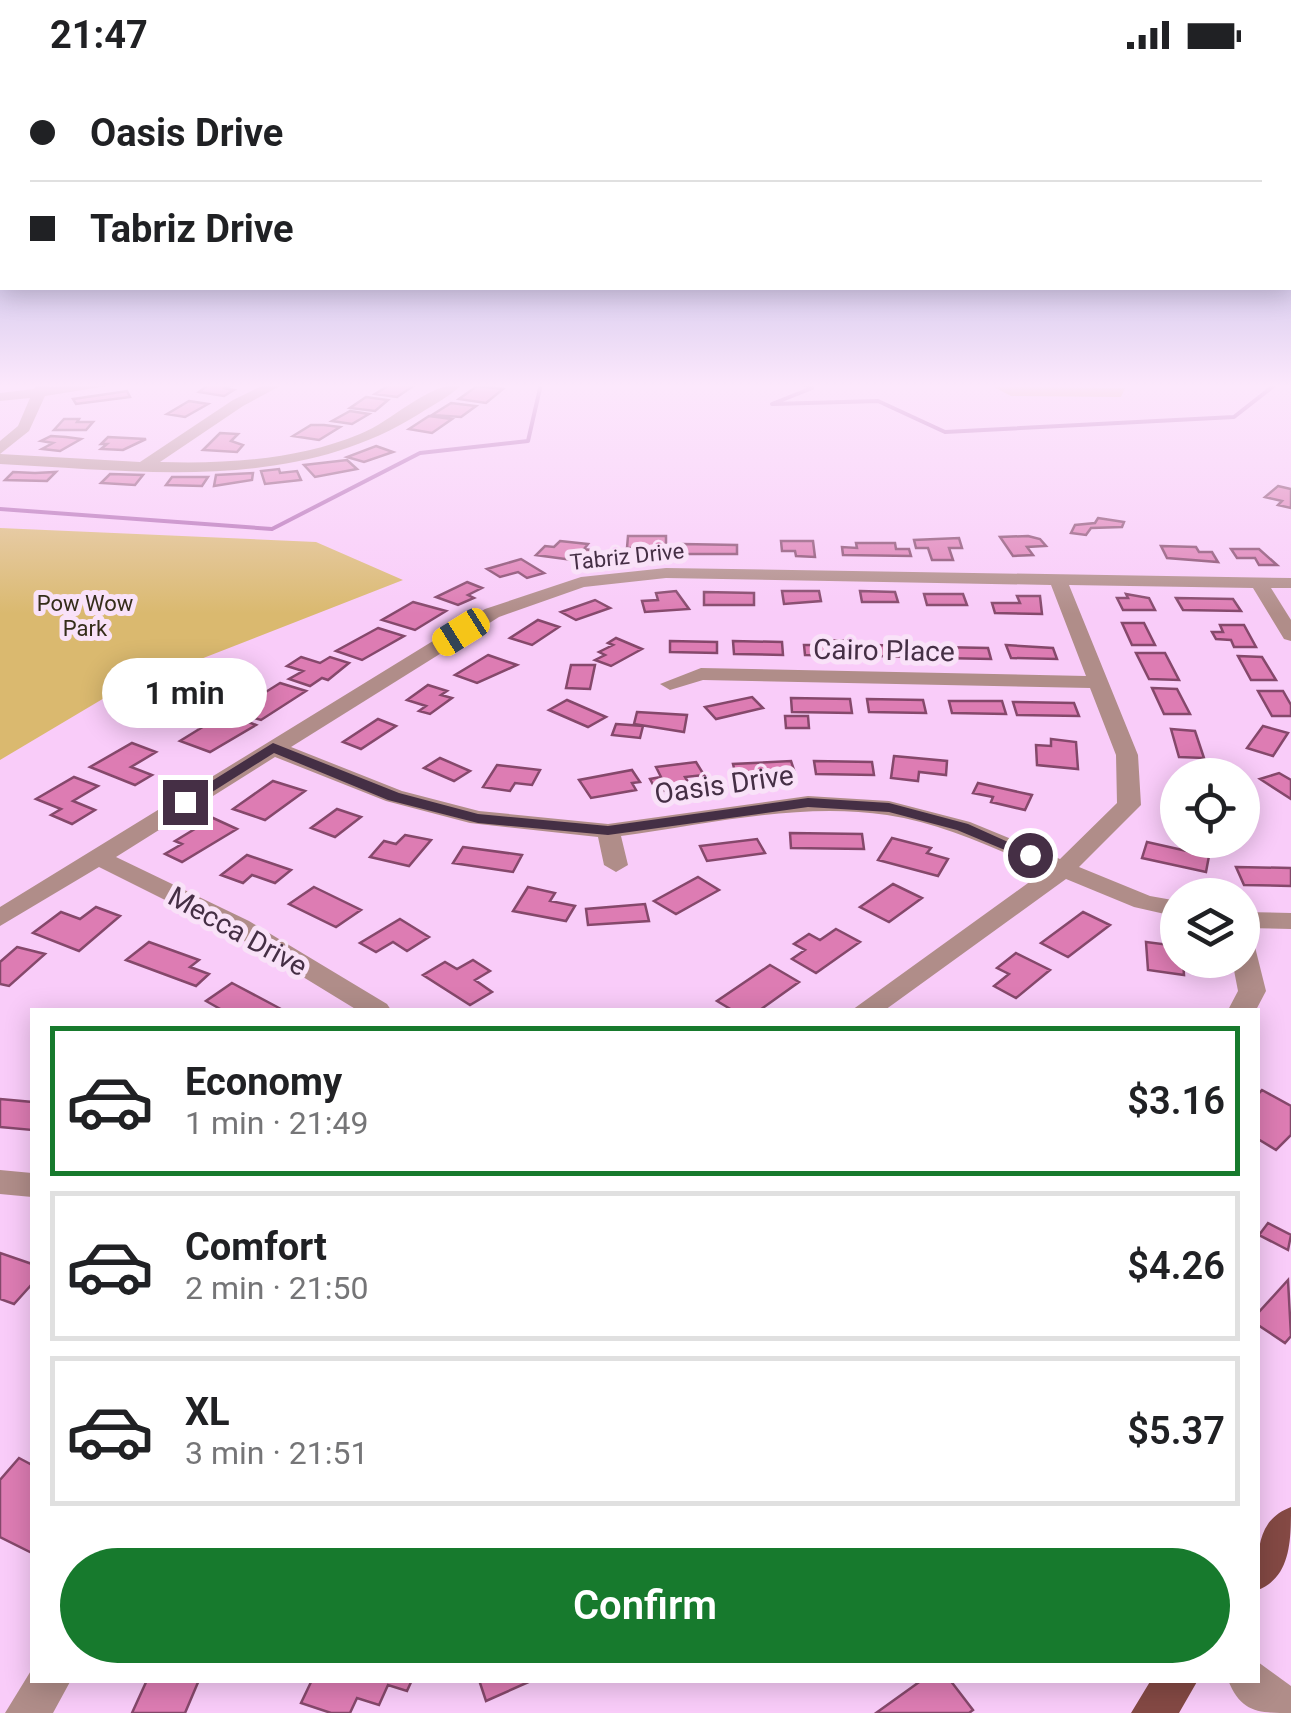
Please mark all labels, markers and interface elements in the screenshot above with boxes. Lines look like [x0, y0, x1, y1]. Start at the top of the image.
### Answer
text: 21:47 [50, 13, 148, 57]
text: Oasis Drive [90, 111, 283, 155]
text: Tabriz Drive [90, 207, 293, 251]
street label: Tabriz Drive [569, 538, 685, 575]
park label: Pow Wow Park [37, 591, 134, 641]
car [428, 603, 494, 661]
street label: Cairo Place [813, 633, 955, 668]
callout: 1 min [102, 657, 268, 727]
text: 1 min [144, 674, 225, 712]
street label: Oasis Drive [652, 758, 796, 811]
map controls [1160, 758, 1260, 978]
button: locate [1160, 758, 1260, 858]
route end [163, 780, 208, 825]
route start [1008, 833, 1053, 878]
button: layers [1160, 878, 1260, 978]
street label: Mecca Drive [163, 880, 313, 983]
icon: car [65, 1056, 155, 1146]
text: Economy [185, 1060, 342, 1104]
text: $3.16 [1127, 1079, 1225, 1123]
text: 1 min · 21:49 [185, 1104, 368, 1142]
icon: car [65, 1221, 155, 1311]
text: Comfort [185, 1225, 327, 1269]
text: $4.26 [1127, 1244, 1225, 1288]
text: 2 min · 21:50 [185, 1269, 368, 1307]
icon: car [65, 1386, 155, 1476]
text: XL [185, 1390, 230, 1434]
text: $5.37 [1127, 1409, 1225, 1453]
text: 3 min · 21:51 [185, 1434, 368, 1472]
button: Confirm [60, 1548, 1230, 1663]

